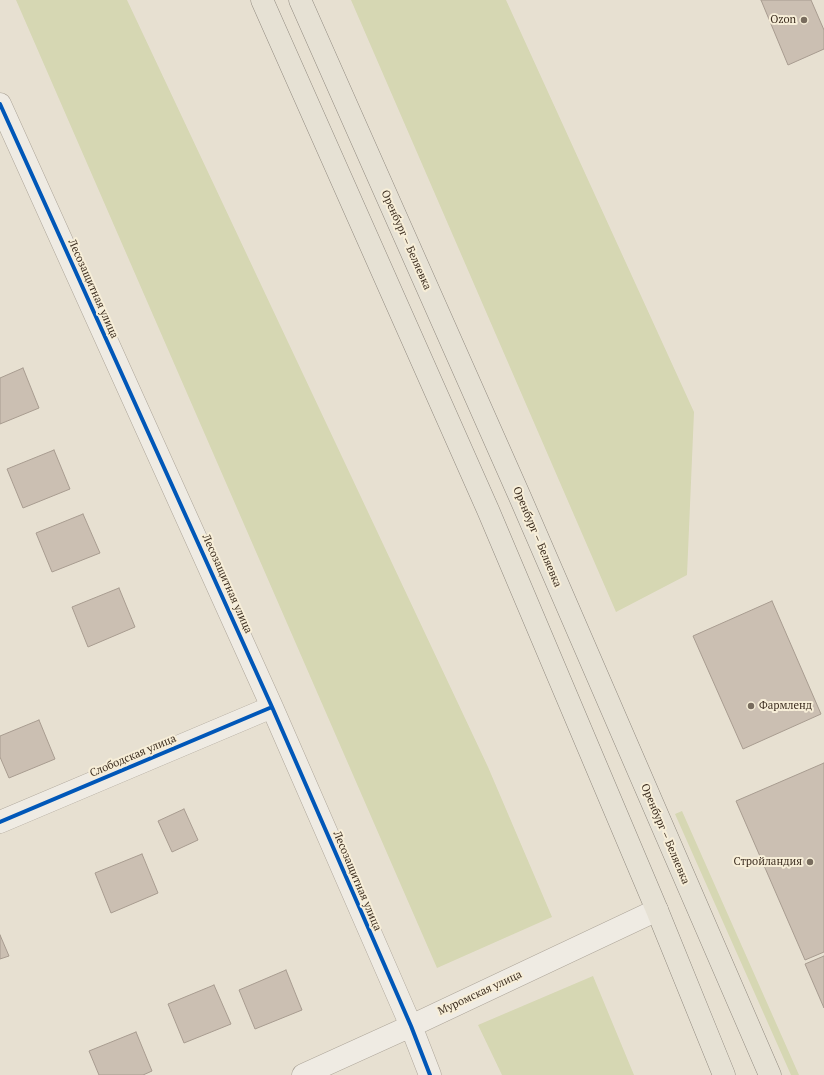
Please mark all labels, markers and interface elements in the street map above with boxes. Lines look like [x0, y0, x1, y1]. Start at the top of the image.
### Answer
place label: Ozon [770, 13, 796, 27]
marker: Ozon [799, 15, 809, 25]
street label: Оренбург – Беляевка [378, 188, 434, 292]
street label: Лесозащитная улица [65, 237, 121, 341]
street label: Оренбург – Беляевка [510, 485, 564, 589]
street label: Лесозащитная улица [199, 532, 255, 636]
place label: Фармленд [759, 699, 812, 713]
marker: Фармленд [746, 701, 756, 711]
street label: Слободская улица [88, 732, 178, 780]
street label: Оренбург – Беляевка [638, 782, 692, 886]
street label: Лесозащитная улица [330, 829, 384, 933]
place label: Стройландия [734, 855, 802, 869]
marker: Стройландия [805, 857, 815, 867]
street label: Муромская улица [436, 968, 524, 1018]

